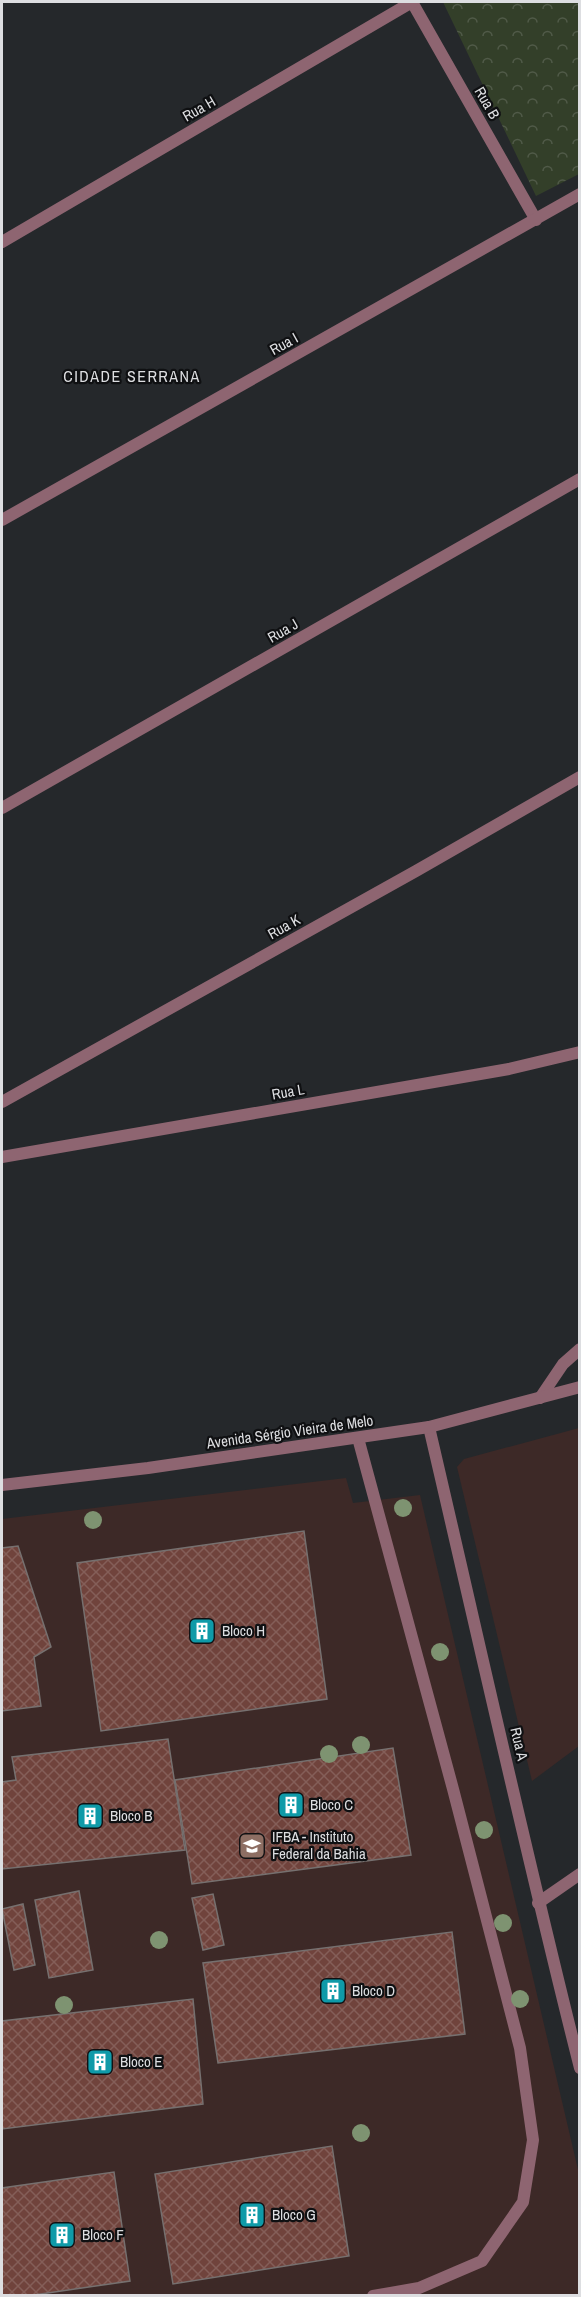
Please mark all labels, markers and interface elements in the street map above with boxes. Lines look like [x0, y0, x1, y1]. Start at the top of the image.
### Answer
street label: Rua B [470, 83, 505, 123]
street label: Rua H [178, 91, 219, 126]
street label: Rua I [266, 327, 302, 360]
district label: CIDADE SERRANA [63, 365, 201, 387]
street label: Rua J [264, 613, 302, 648]
street label: Rua K [264, 909, 304, 944]
street label: Rua L [270, 1078, 306, 1105]
street label: Avenida Sérgio Vieira de Melo [204, 1409, 375, 1454]
building icon: Bloco H [187, 1616, 217, 1646]
place label: Bloco H [222, 1620, 265, 1641]
street label: Rua A [505, 1725, 534, 1763]
building icon: Bloco C [276, 1790, 306, 1820]
place label: Bloco C [310, 1794, 353, 1815]
building icon: Bloco B [75, 1801, 105, 1831]
place label: Bloco B [110, 1805, 152, 1826]
place label: IFBA - Instituto Federal da Bahia [272, 1826, 366, 1864]
school or university icon: IFBA - Instituto Federal da Bahia [237, 1831, 267, 1861]
building icon: Bloco D [318, 1976, 348, 2006]
place label: Bloco D [352, 1980, 395, 2001]
building icon: Bloco E [85, 2047, 115, 2077]
place label: Bloco E [120, 2051, 162, 2072]
building icon: Bloco G [237, 2200, 267, 2230]
place label: Bloco G [272, 2204, 316, 2225]
building icon: Bloco F [47, 2220, 77, 2250]
place label: Bloco F [82, 2224, 124, 2245]

